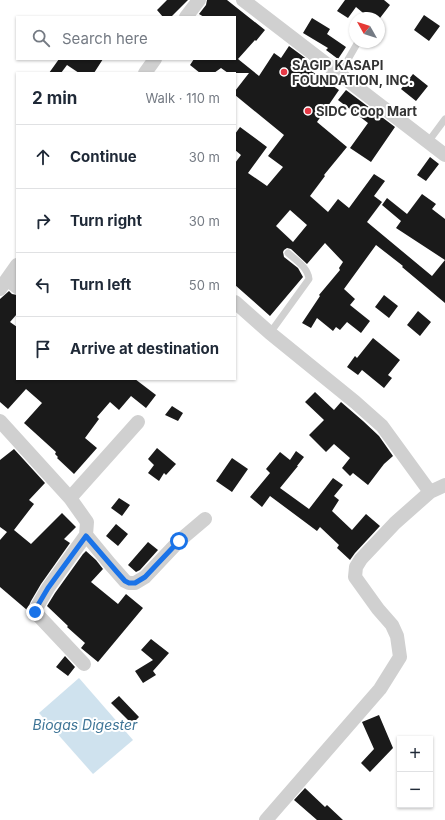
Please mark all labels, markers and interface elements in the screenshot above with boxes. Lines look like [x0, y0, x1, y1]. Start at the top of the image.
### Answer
north arrow [349, 12, 385, 48]
search box [16, 16, 236, 60]
icon: search [30, 27, 52, 49]
text: Search here [62, 29, 148, 48]
place label: SAGIP KASAPI FOUNDATION, INC. [292, 57, 413, 88]
marker: SAGIP KASAPI FOUNDATION, INC. [279, 67, 289, 77]
text: 2 min [32, 88, 77, 108]
text: Walk · 110 m [145, 90, 220, 106]
place label: SIDC Coop Mart [316, 103, 417, 119]
marker: SIDC Coop Mart [303, 106, 313, 116]
icon: ahead [32, 146, 54, 168]
text: Continue [70, 147, 137, 166]
text: 30 m [189, 149, 220, 165]
icon: right [32, 210, 54, 232]
text: Turn right [70, 211, 142, 230]
text: 30 m [189, 213, 220, 229]
icon: left [32, 274, 54, 296]
text: Turn left [70, 275, 131, 294]
text: 50 m [189, 277, 220, 293]
icon: arrive [32, 338, 54, 360]
text: Arrive at destination [70, 339, 219, 358]
route start [170, 532, 188, 550]
route end [26, 603, 44, 621]
water label: Biogas Digester [33, 716, 138, 733]
map controls [397, 736, 433, 808]
button: + [397, 736, 433, 772]
button: − [397, 772, 433, 808]

